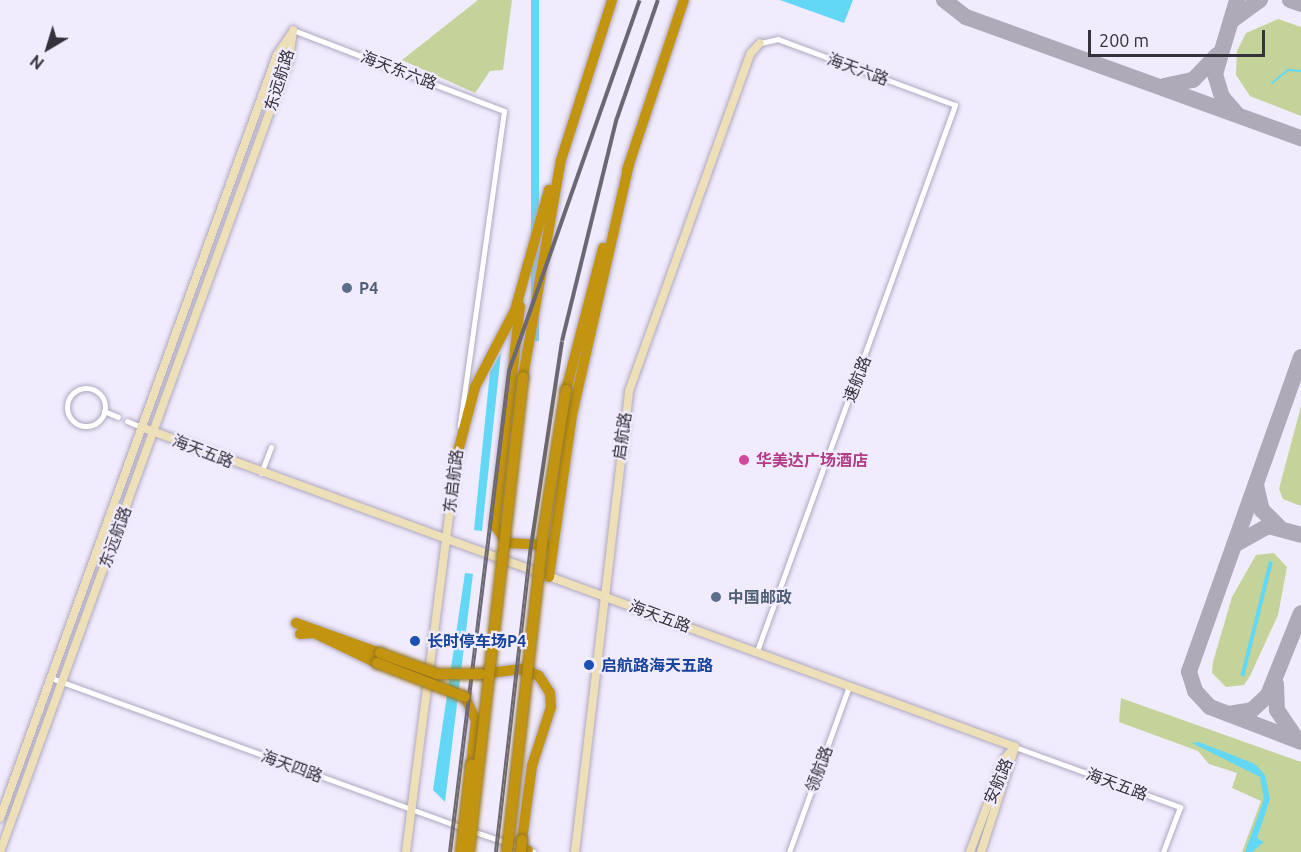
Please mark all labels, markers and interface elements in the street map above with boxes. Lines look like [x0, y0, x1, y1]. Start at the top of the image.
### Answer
north arrow [18, 18, 78, 78]
scale bar [1091, 18, 1268, 56]
text: 200 m [1099, 30, 1149, 50]
street label: 东远航路 [260, 47, 298, 113]
street label: 海天东六路 [358, 47, 440, 93]
street label: 海天六路 [825, 49, 891, 89]
text: N [27, 51, 47, 73]
place label: P4 [359, 278, 378, 298]
marker: P4 [340, 281, 354, 295]
street label: 速航路 [839, 353, 875, 405]
street label: 启航路 [609, 411, 635, 461]
street label: 海天五路 [170, 431, 236, 471]
street label: 东启航路 [440, 448, 466, 514]
place label: 华美达广场酒店 [756, 450, 868, 470]
marker: 华美达广场酒店 [737, 453, 751, 467]
street label: 东远航路 [95, 504, 135, 570]
place label: 中国邮政 [728, 587, 792, 607]
marker: 中国邮政 [709, 590, 723, 604]
street label: 海天五路 [627, 596, 693, 636]
place label: 长时停车场P4 [427, 631, 526, 651]
marker: 长时停车场P4 [408, 634, 422, 648]
place label: 启航路海天五路 [601, 655, 713, 675]
marker: 启航路海天五路 [582, 658, 596, 672]
street label: 领航路 [802, 743, 836, 795]
street label: 海天四路 [259, 746, 325, 786]
street label: 安航路 [980, 755, 1016, 807]
street label: 海天五路 [1084, 764, 1150, 804]

